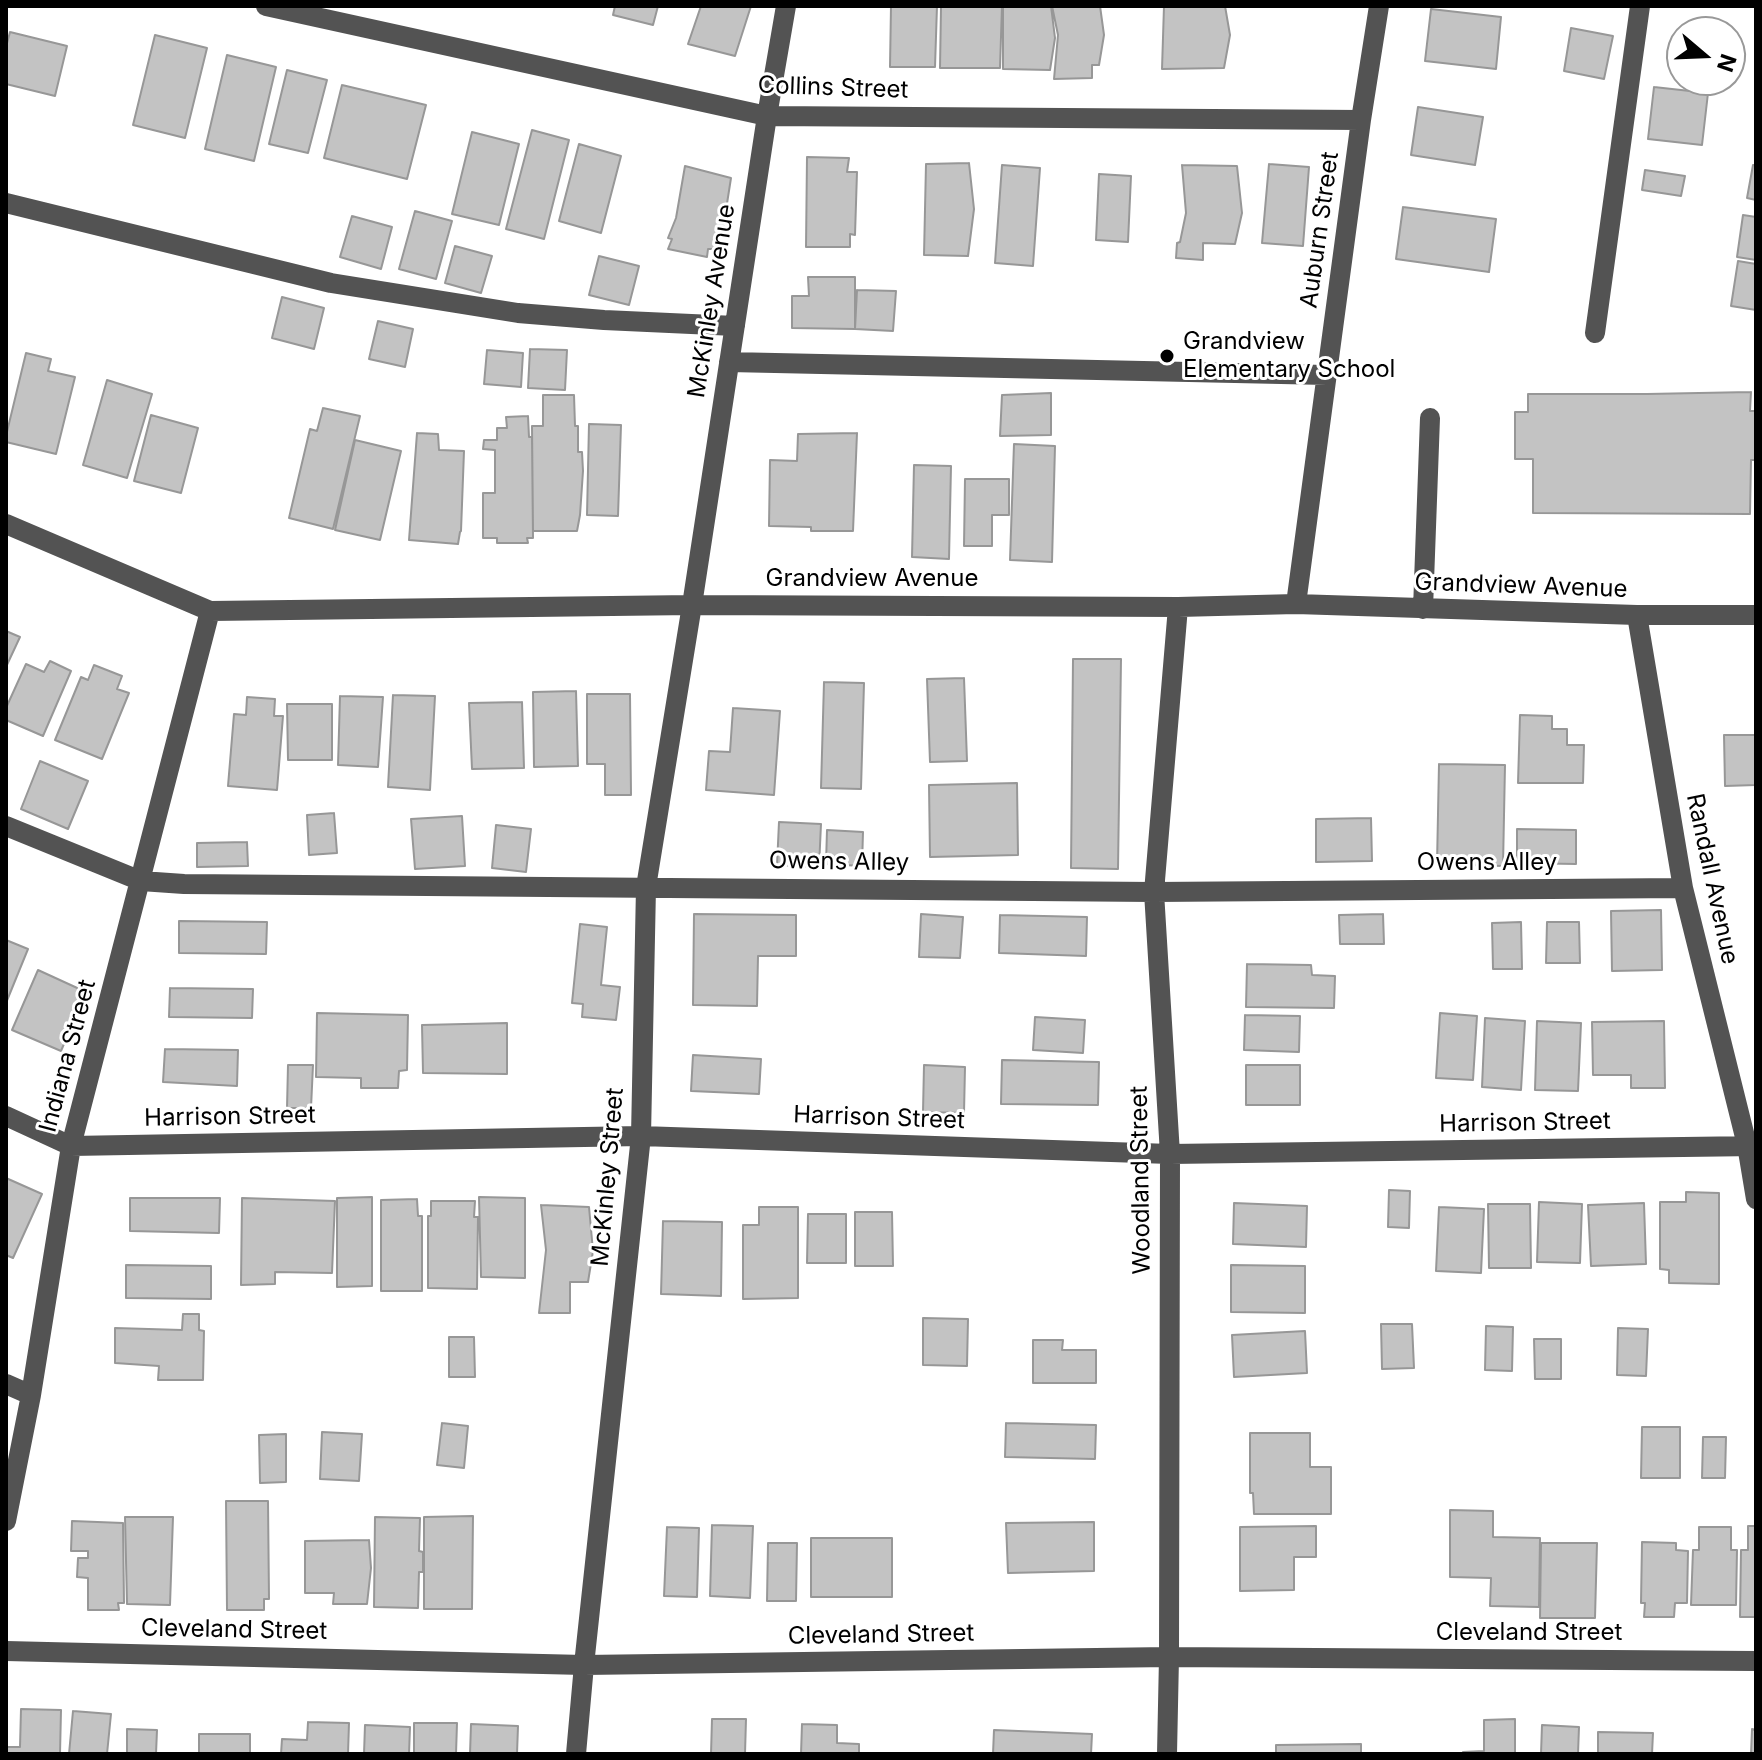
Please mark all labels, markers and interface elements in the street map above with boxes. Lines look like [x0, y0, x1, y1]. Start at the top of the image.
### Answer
north arrow [1666, 16, 1746, 96]
text: N [1712, 51, 1742, 75]
street label: Collins Street [757, 71, 909, 105]
street label: Auburn Street [1295, 150, 1345, 310]
street label: McKinley Avenue [682, 202, 742, 400]
place label: Grandview Elementary School [1183, 328, 1395, 384]
marker: Grandview Elementary School [1158, 347, 1176, 365]
street label: Grandview Avenue [766, 565, 978, 593]
street label: Grandview Avenue [1414, 568, 1628, 604]
street label: Randall Avenue [1680, 791, 1744, 967]
street label: Owens Alley [769, 846, 909, 878]
street label: Owens Alley [1417, 849, 1557, 877]
street label: Indiana Street [34, 977, 102, 1135]
street label: Woodland Street [1125, 1085, 1157, 1275]
street label: McKinley Street [586, 1086, 630, 1268]
street label: Harrison Street [144, 1101, 316, 1133]
street label: Harrison Street [793, 1101, 965, 1135]
street label: Harrison Street [1439, 1107, 1611, 1139]
street label: Cleveland Street [141, 1614, 327, 1646]
street label: Cleveland Street [788, 1619, 974, 1651]
street label: Cleveland Street [1436, 1619, 1622, 1647]

